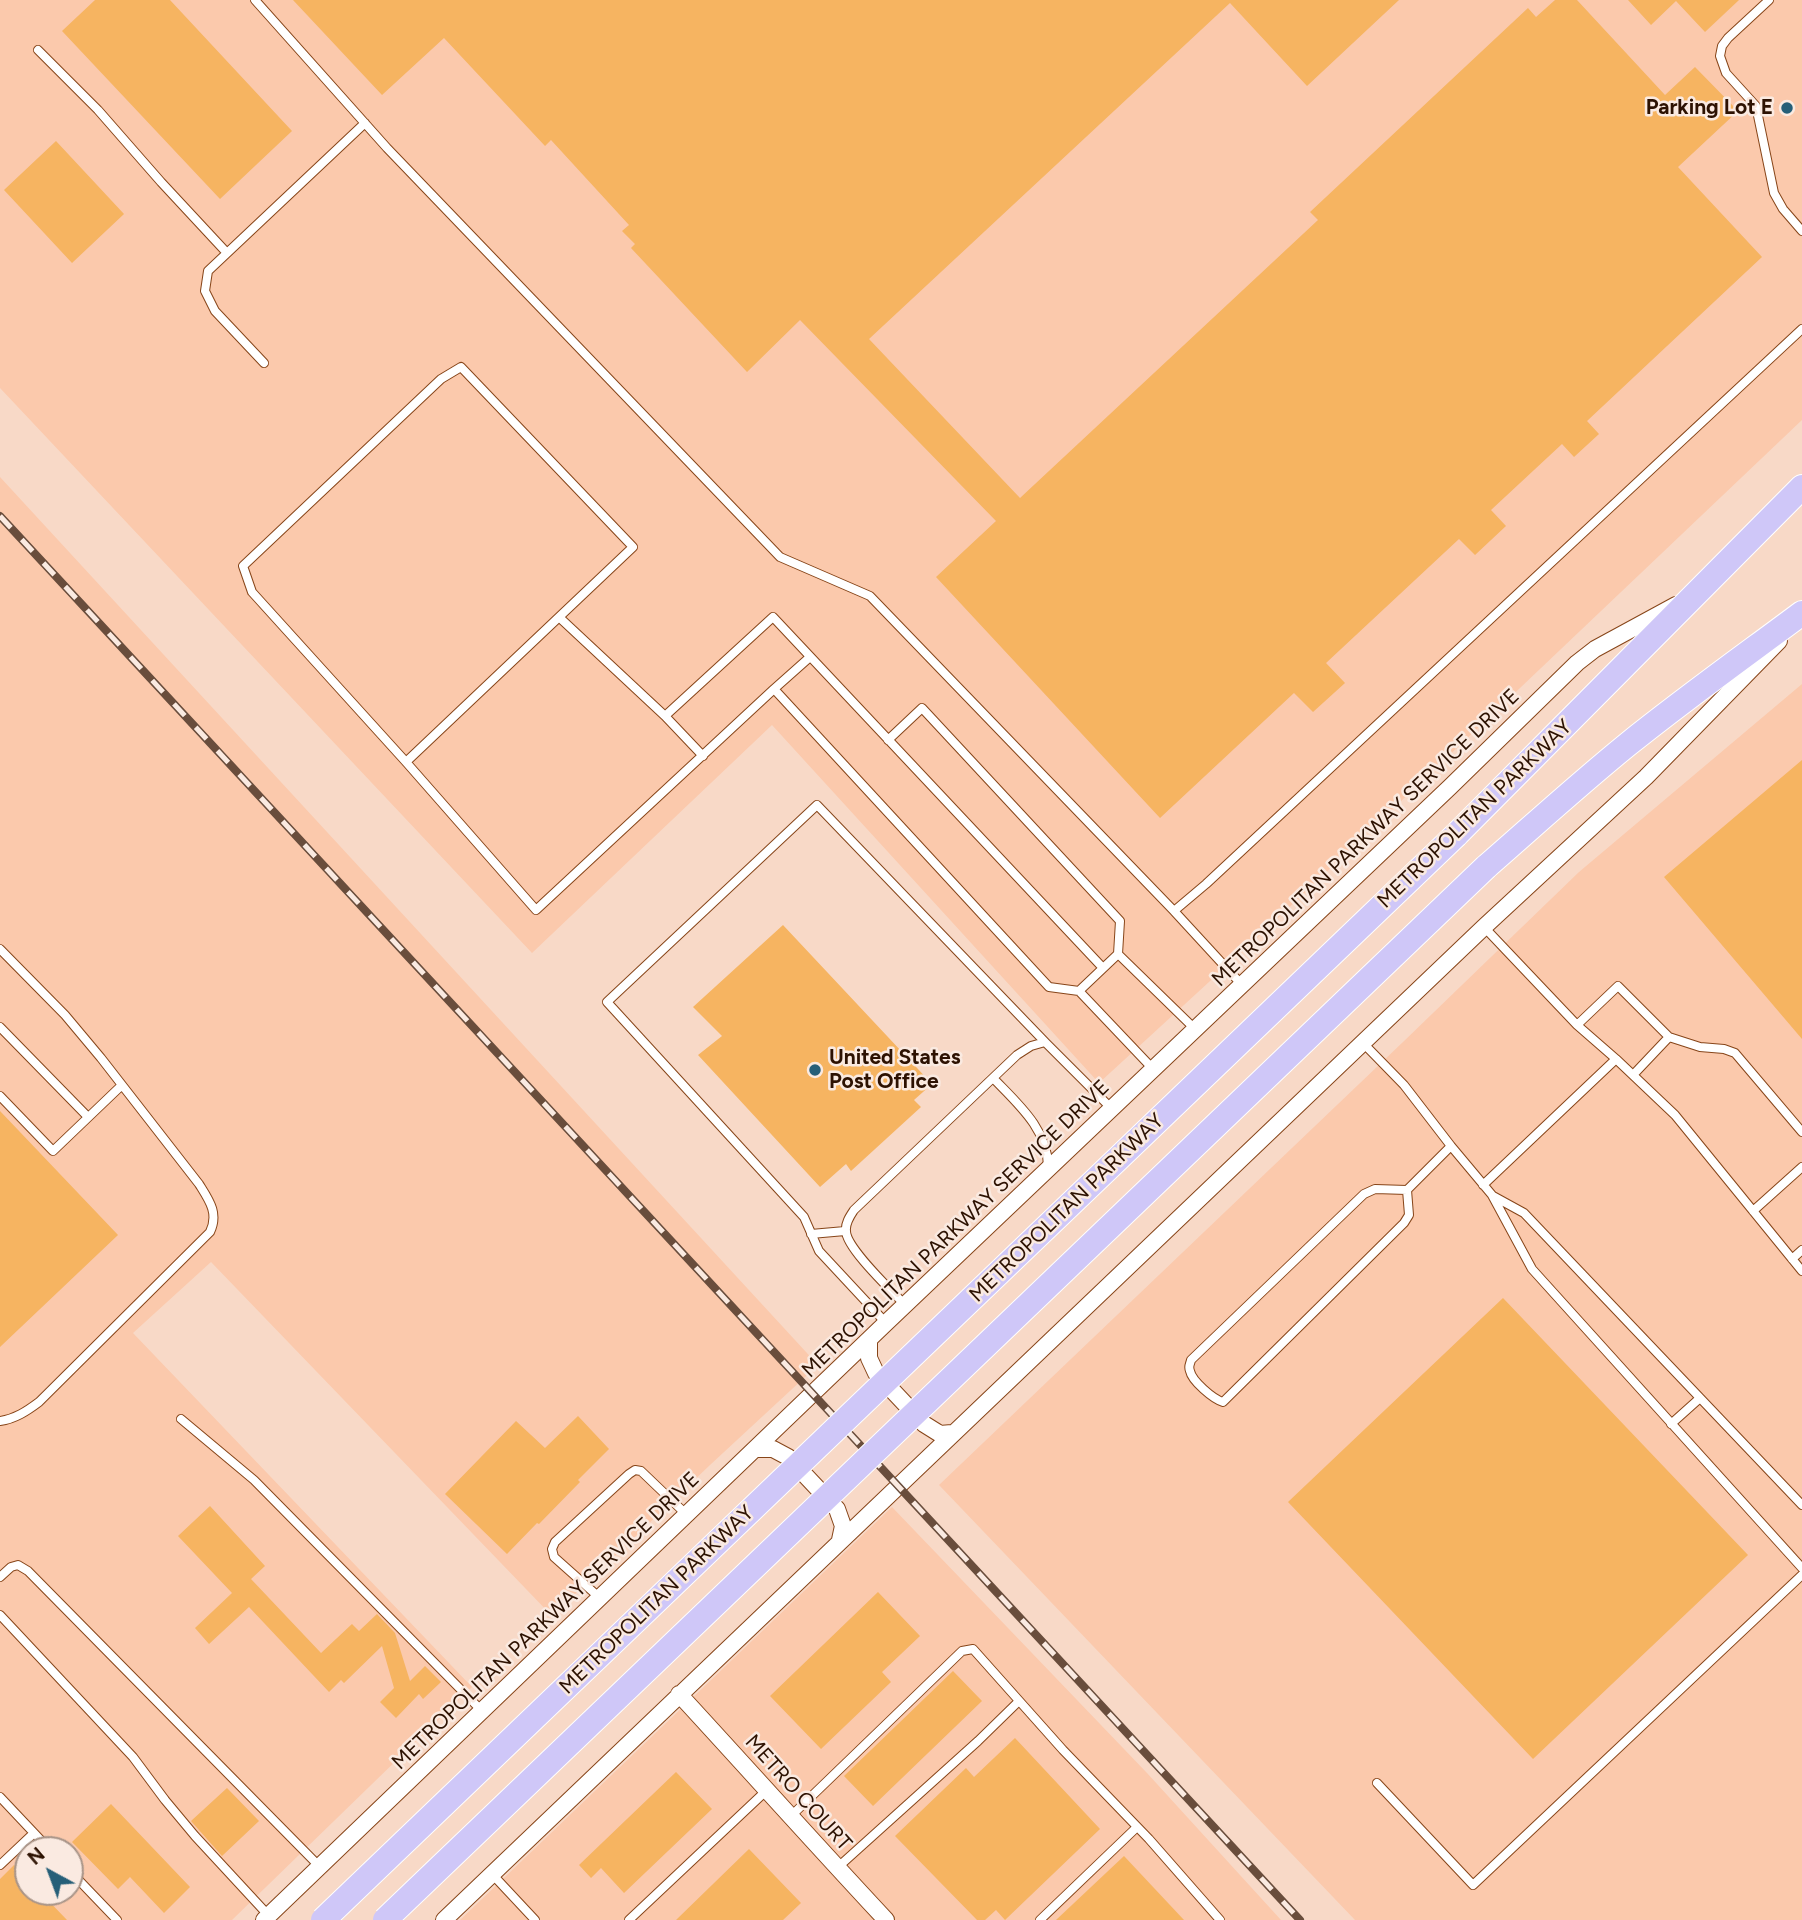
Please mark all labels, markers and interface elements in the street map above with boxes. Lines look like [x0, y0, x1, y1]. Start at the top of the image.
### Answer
place label: Parking Lot E [1646, 95, 1773, 121]
marker: Parking Lot E [1779, 100, 1795, 116]
street label: METROPOLITAN PARKWAY SERVICE DRIVE [1207, 684, 1525, 992]
street label: METROPOLITAN PARKWAY [1373, 714, 1577, 914]
place label: United States Post Office [829, 1045, 960, 1095]
marker: United States Post Office [807, 1062, 823, 1078]
street label: METROPOLITAN PARKWAY SERVICE DRIVE [797, 1075, 1115, 1383]
street label: METROPOLITAN PARKWAY [965, 1108, 1169, 1308]
street label: METROPOLITAN PARKWAY SERVICE DRIVE [387, 1467, 705, 1775]
street label: METROPOLITAN PARKWAY [555, 1500, 759, 1700]
street label: METRO COURT [739, 1730, 857, 1856]
north arrow [14, 1836, 84, 1906]
text: N [23, 1843, 49, 1870]

